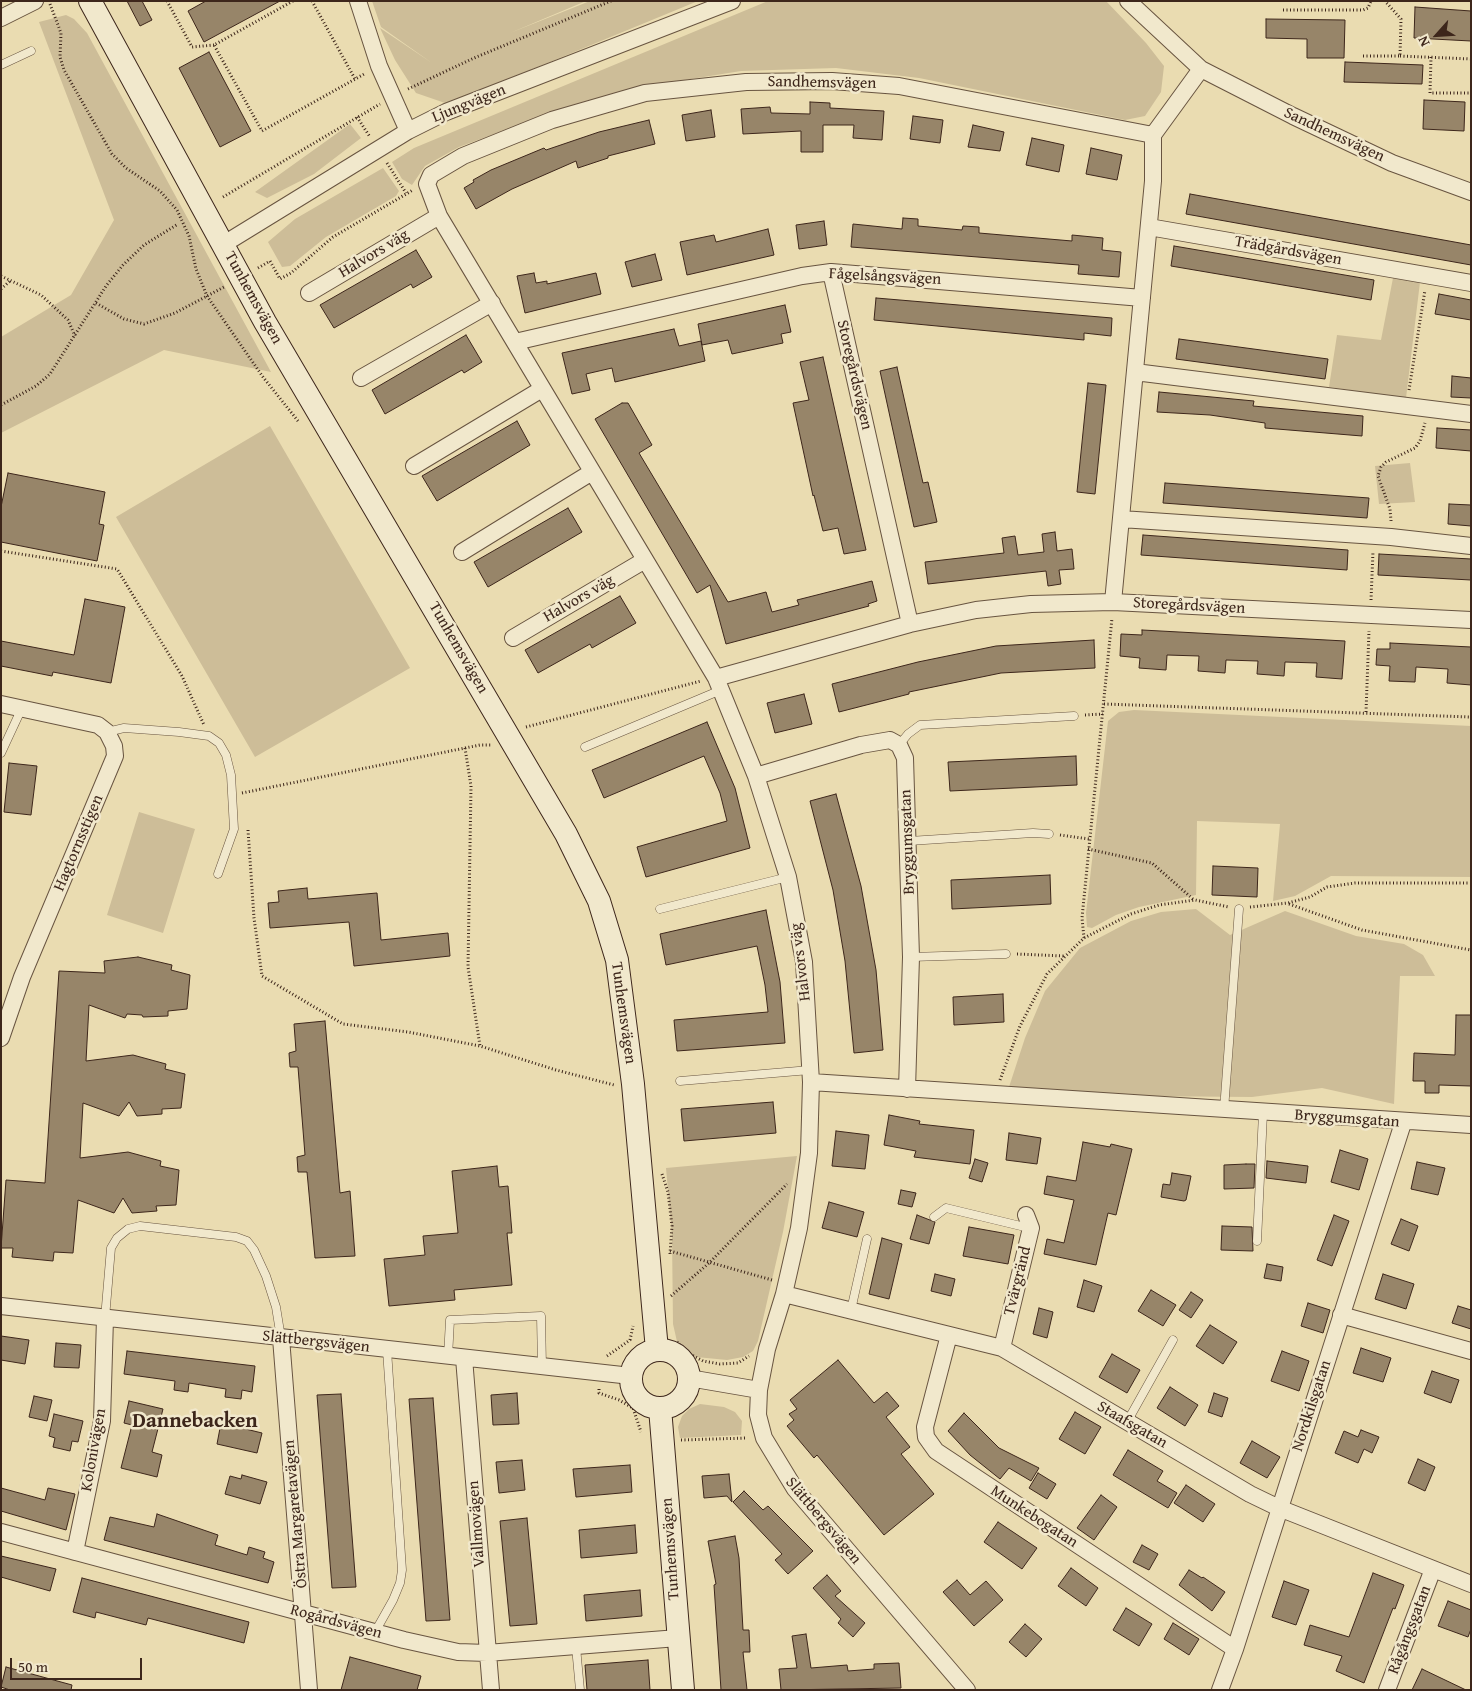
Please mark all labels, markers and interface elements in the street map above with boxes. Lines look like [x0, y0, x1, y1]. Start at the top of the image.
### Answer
north arrow [1412, 10, 1462, 60]
text: N [1412, 33, 1435, 50]
street label: Sandhemsvägen [767, 72, 877, 94]
street label: Ljungvägen [429, 81, 509, 127]
street label: Sandhemsvägen [1281, 103, 1387, 167]
street label: Halvors väg [335, 226, 413, 282]
street label: Trädgårdsvägen [1233, 232, 1343, 270]
street label: Tunhemsvägen [220, 249, 286, 347]
street label: Fågelsångsvägen [828, 264, 942, 290]
street label: Storegårdsvägen [832, 318, 876, 432]
street label: Halvors väg [540, 571, 618, 627]
street label: Storegårdsvägen [1132, 593, 1246, 619]
street label: Tunhemsvägen [424, 599, 492, 697]
street label: Bryggumsgatan [897, 789, 919, 895]
street label: Hagtornsstigen [50, 792, 108, 894]
street label: Halvors väg [787, 922, 815, 1002]
street label: Tunhemsvägen [606, 961, 640, 1065]
street label: Bryggumsgatan [1294, 1106, 1400, 1132]
street label: Tvärgränd [1000, 1244, 1036, 1318]
street label: Slättbergsvägen [261, 1327, 371, 1357]
street label: Nordkilsgatan [1288, 1358, 1336, 1454]
street label: Staafsgatan [1094, 1397, 1170, 1453]
street label: Kolonivägen [77, 1407, 111, 1493]
district label: Dannebacken [132, 1409, 258, 1435]
street label: Östra Margaretavägen [280, 1439, 312, 1589]
street label: Slättbergsvägen [781, 1474, 865, 1568]
street label: Vallmovägen [464, 1480, 490, 1568]
street label: Munkebogatan [987, 1482, 1081, 1552]
street label: Tunhemsvägen [658, 1497, 684, 1601]
street label: Rågångsgatan [1384, 1583, 1436, 1677]
street label: Rogårdsvägen [288, 1601, 384, 1643]
scale bar [12, 1648, 145, 1680]
text: 50 m [18, 1656, 48, 1677]

